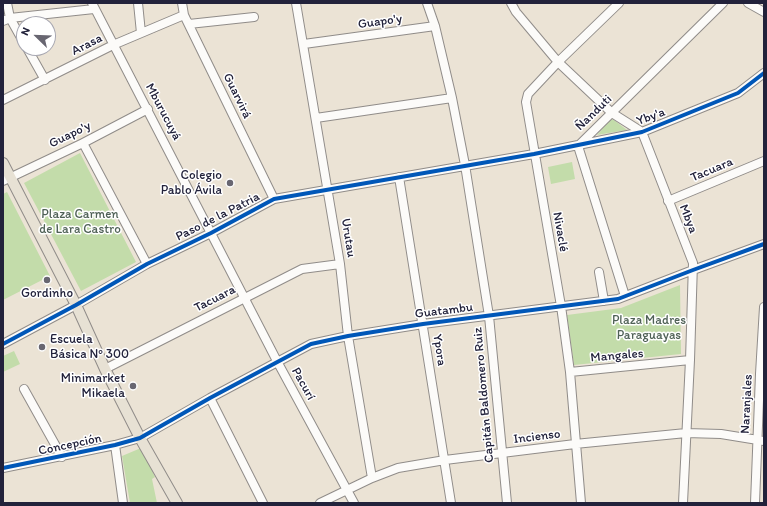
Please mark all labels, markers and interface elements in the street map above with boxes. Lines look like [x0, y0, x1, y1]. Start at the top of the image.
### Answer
street label: Guapo'y [357, 11, 403, 33]
north arrow [16, 16, 56, 56]
text: N [18, 26, 33, 37]
street label: Arasa [69, 31, 105, 59]
street label: Guarvirá [219, 71, 255, 121]
street label: Mburucuyá [141, 81, 185, 143]
street label: Ñanduti [572, 92, 616, 134]
street label: Yby'a [634, 105, 668, 129]
street label: Guapo'y [47, 118, 93, 152]
street label: Tacuara [689, 154, 735, 186]
place label: Colegio Pablo Ávila [161, 168, 222, 199]
marker: Colegio Pablo Ávila [225, 178, 235, 188]
street label: Paso de la Patria [173, 189, 263, 245]
street label: Mbya [675, 202, 701, 236]
park label: Plaza Carmen de Lara Castro [39, 207, 121, 238]
street label: Nivaclé [549, 211, 571, 253]
street label: Urutau [337, 217, 359, 259]
marker: Gordinho [42, 275, 52, 285]
street label: Tacuara [192, 282, 238, 316]
place label: Gordinho [21, 286, 73, 302]
street label: Guatambu [414, 300, 474, 322]
park label: Plaza Madres Paraguayas [612, 313, 686, 344]
street label: Capitán Baldomero Ruiz [470, 327, 498, 463]
place label: Escuela Básica Nº 300 [50, 332, 129, 363]
street label: Ypora [429, 333, 449, 367]
marker: Escuela Básica Nº 300 [37, 342, 47, 352]
street label: Mangales [590, 346, 644, 366]
street label: Pacurí [288, 365, 318, 403]
place label: Minimarket Mikaela [61, 371, 125, 402]
street label: Naranjales [738, 374, 756, 434]
marker: Minimarket Mikaela [128, 381, 138, 391]
street label: Incienso [513, 426, 561, 448]
street label: Concepción [37, 431, 103, 459]

